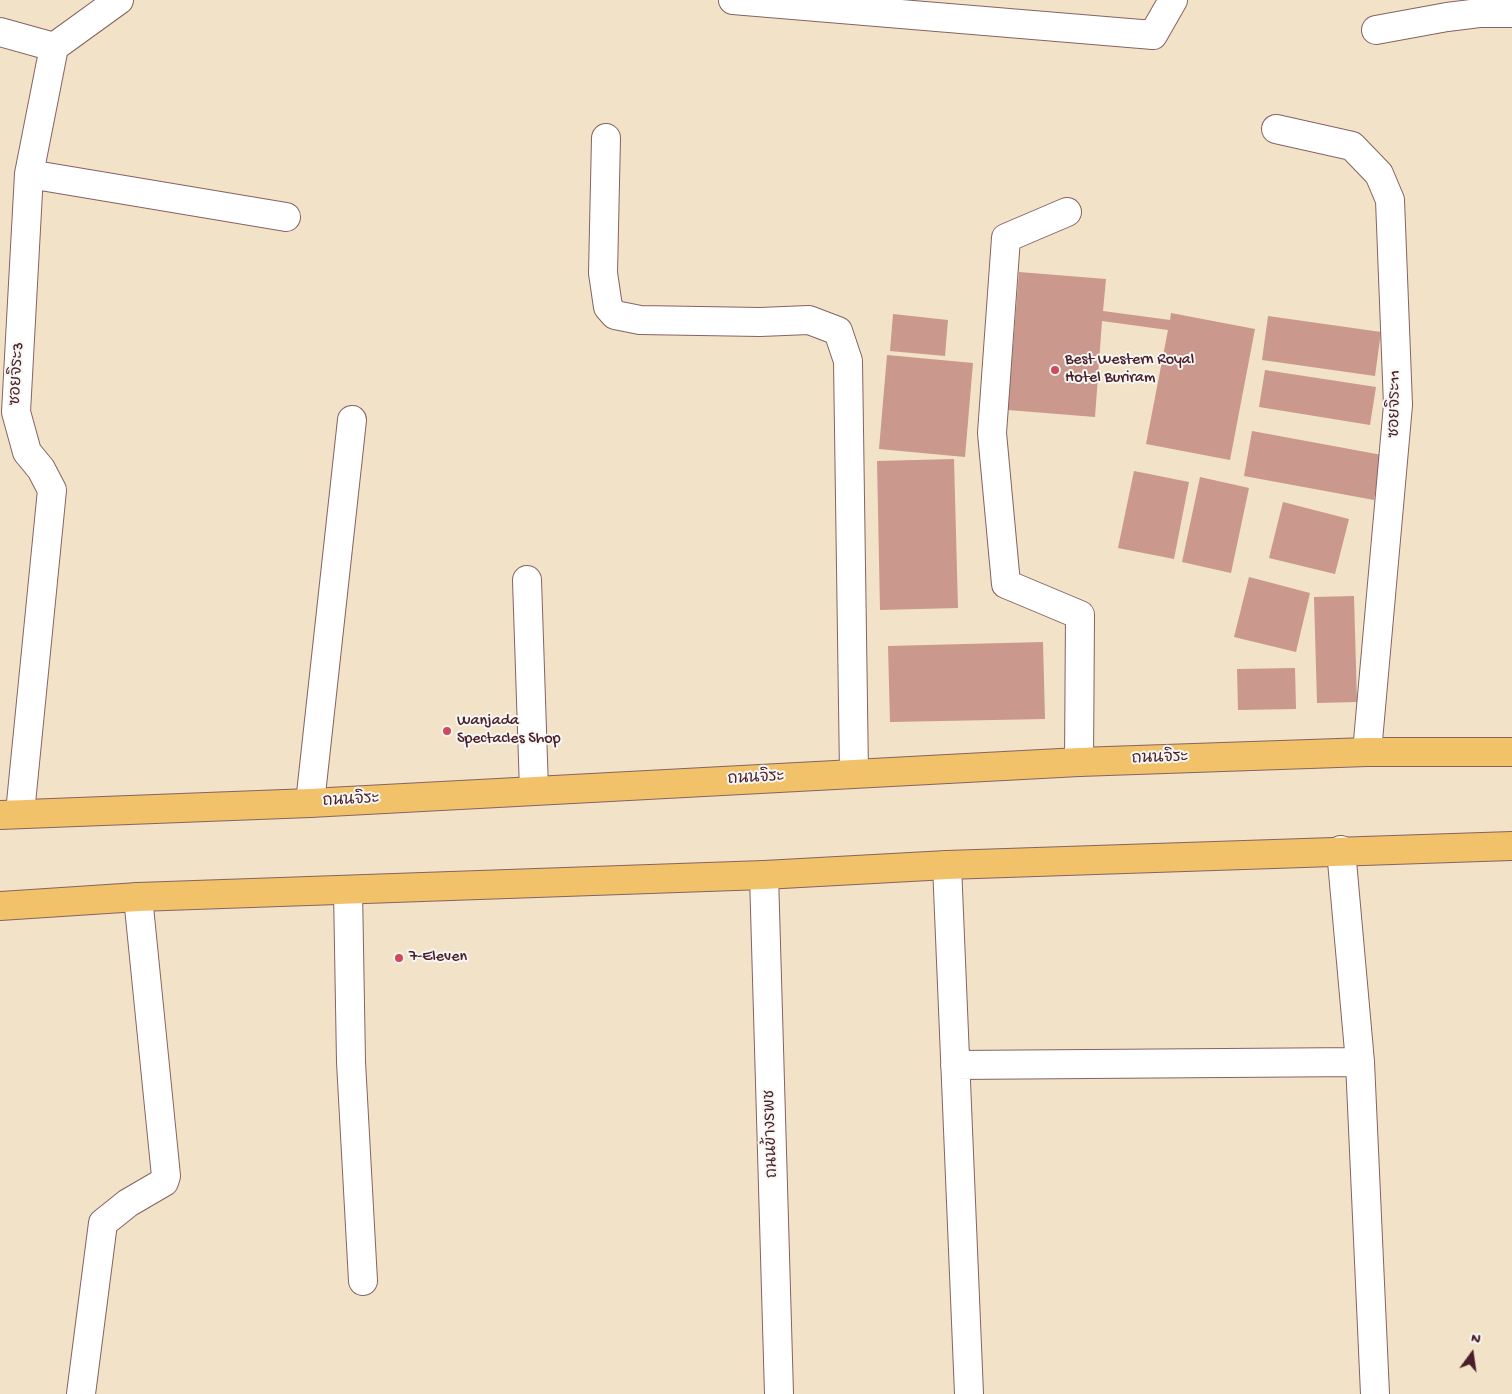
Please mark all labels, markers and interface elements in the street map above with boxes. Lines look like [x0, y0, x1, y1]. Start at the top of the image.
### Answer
street label: ซอยจิระ3 [7, 342, 29, 406]
place label: Best Western Royal Hotel Buriram [1065, 351, 1194, 389]
marker: Best Western Royal Hotel Buriram [1049, 364, 1061, 376]
street label: ซอยจิระ11 [1386, 370, 1406, 438]
place label: Wanjada Spectacles Shop [457, 712, 560, 750]
marker: Wanjada Spectacles Shop [441, 725, 453, 737]
street label: ถนนจิระ [1131, 748, 1189, 770]
street label: ถนนจิระ [727, 768, 785, 790]
street label: ถนนจิระ [322, 790, 380, 812]
place label: 7-Eleven [409, 948, 467, 968]
marker: 7-Eleven [393, 952, 405, 964]
street label: ถนนข้างรพช [761, 1090, 783, 1178]
north arrow [1447, 1329, 1497, 1379]
text: N [1469, 1330, 1482, 1348]

